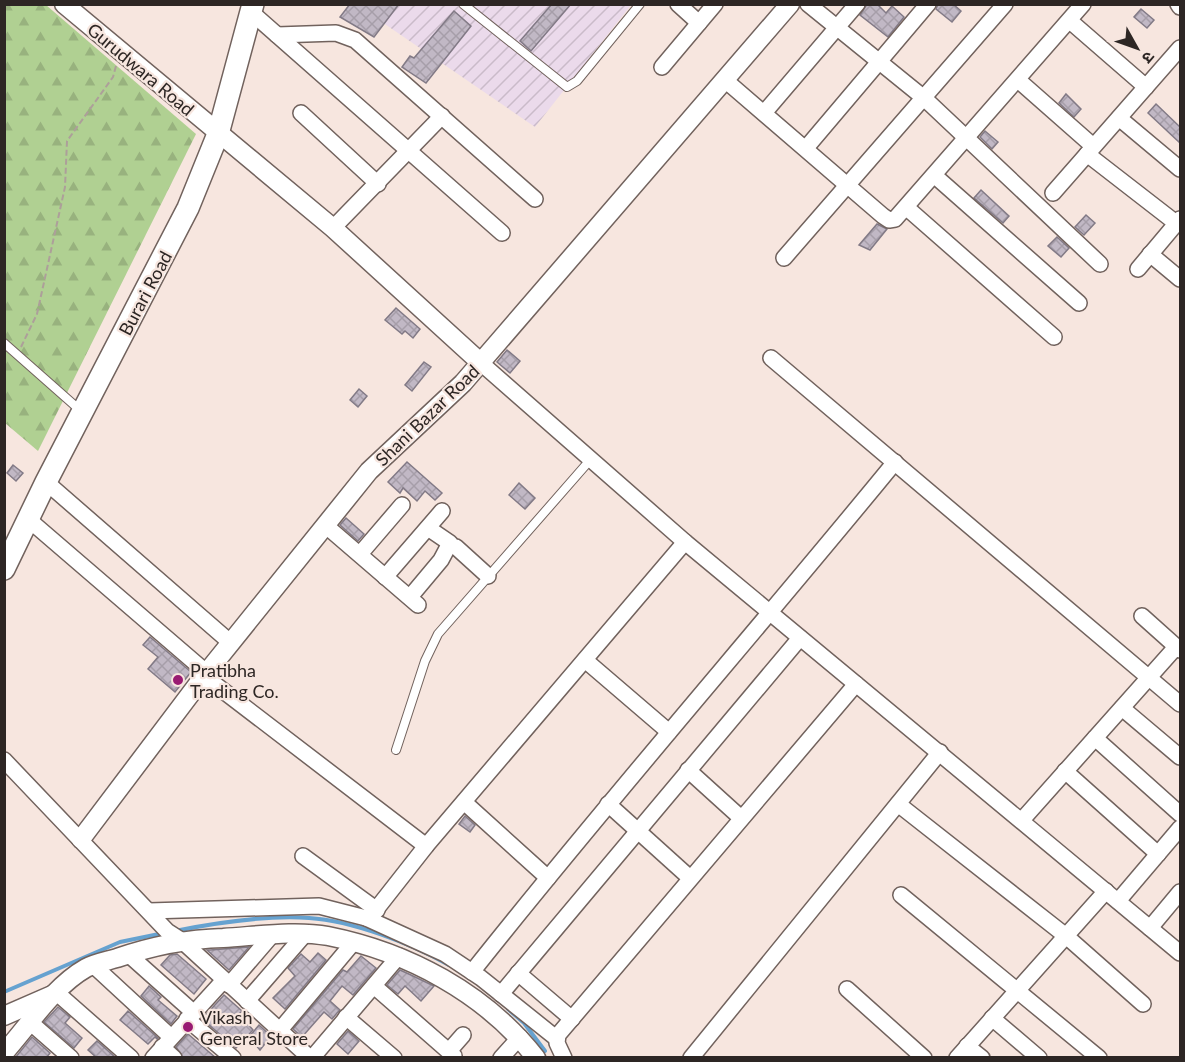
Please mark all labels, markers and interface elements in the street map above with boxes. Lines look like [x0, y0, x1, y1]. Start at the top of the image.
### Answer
street label: Gurudwara Road [83, 18, 199, 120]
north arrow [1107, 18, 1167, 78]
text: उ [1138, 48, 1159, 68]
street label: Burari Road [114, 247, 176, 339]
street label: Shani Bazar Road [371, 360, 483, 470]
place label: Pratibha Trading Co. [190, 659, 279, 702]
marker: Pratibha Trading Co. [171, 673, 185, 687]
place label: Vikash General Store [200, 1006, 308, 1049]
marker: Vikash General Store [181, 1020, 195, 1034]

